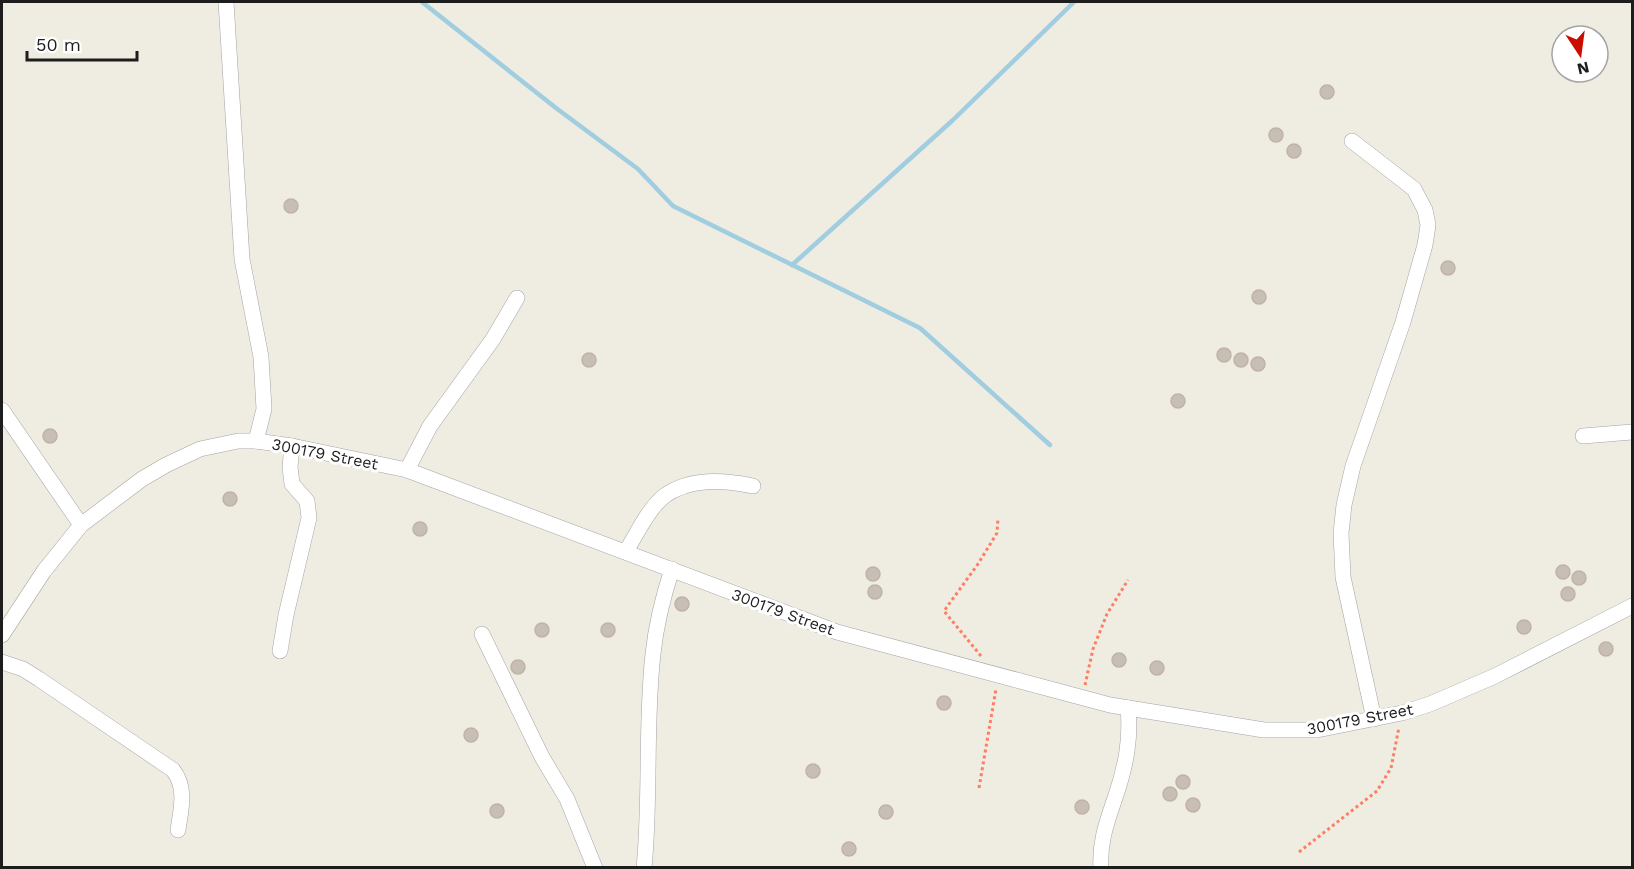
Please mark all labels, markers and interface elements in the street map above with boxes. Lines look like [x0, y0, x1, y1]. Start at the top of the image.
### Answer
scale bar [27, 24, 136, 62]
north arrow [1550, 24, 1610, 84]
text: 50 m [36, 34, 81, 55]
text: N [1575, 58, 1591, 79]
street label: 300179 Street [270, 434, 380, 474]
street label: 300179 Street [729, 585, 837, 639]
street label: 300179 Street [1305, 699, 1415, 739]

